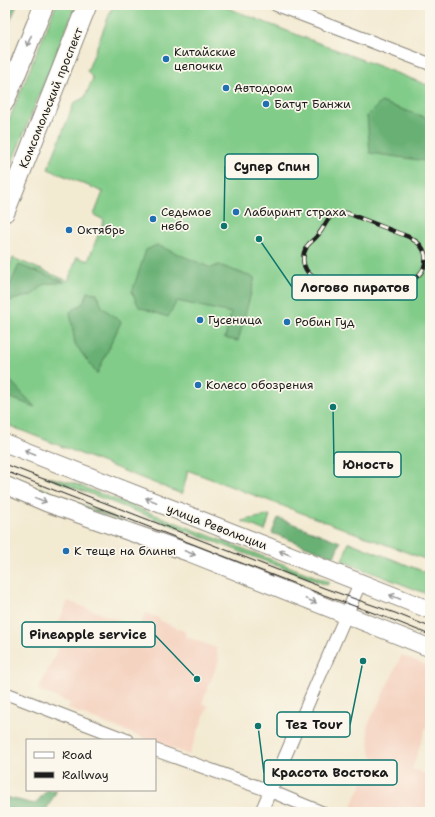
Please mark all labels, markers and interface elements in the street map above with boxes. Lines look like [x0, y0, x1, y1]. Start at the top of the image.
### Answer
street label: Комсомольский проспект [15, 24, 87, 171]
one-way arrow [25, 35, 33, 47]
place label: Китайские цепочки [174, 44, 236, 74]
marker: Китайские цепочки [161, 54, 171, 64]
place label: Автодром [234, 80, 293, 96]
marker: Автодром [221, 83, 231, 93]
place label: Батут Банжи [274, 96, 351, 112]
marker: Батут Банжи [261, 99, 271, 109]
callout: Супер Спин [225, 154, 318, 179]
text: Супер Спин [234, 158, 310, 175]
place label: Седьмое небо [161, 204, 212, 234]
place label: Лабиринт cтраха [244, 204, 347, 220]
marker: Лабиринт cтраха [231, 207, 241, 217]
marker: Седьмое небо [148, 214, 158, 224]
place label: Октябрь [77, 222, 125, 238]
marker: Октябрь [64, 225, 74, 235]
callout: Логово пиратов [292, 275, 417, 300]
text: Логово пиратов [301, 279, 409, 296]
place label: Гусеница [208, 312, 263, 328]
place label: Робин Гуд [295, 314, 355, 330]
marker: Гусеница [195, 315, 205, 325]
marker: Робин Гуд [282, 317, 292, 327]
place label: Колесо обозрения [206, 377, 314, 393]
marker: Колесо обозрения [193, 380, 203, 390]
one-way arrow [24, 448, 36, 456]
callout: Юность [334, 452, 401, 477]
text: Юность [342, 456, 394, 473]
one-way arrow [145, 496, 157, 504]
one-way arrow [35, 497, 47, 505]
street label: улица Революции [164, 500, 270, 554]
place label: К теще на блины [74, 543, 176, 559]
marker: К теще на блины [61, 546, 71, 556]
one-way arrow [279, 549, 291, 556]
one-way arrow [183, 550, 195, 558]
one-way arrow [390, 592, 402, 600]
one-way arrow [305, 597, 317, 605]
callout: Pineapple service [22, 622, 155, 647]
text: Pineapple service [29, 626, 147, 643]
callout: Tez Tour [277, 712, 350, 737]
text: Tez Tour [285, 716, 343, 733]
legend [26, 739, 156, 791]
text: Road [62, 747, 93, 763]
callout: Красота Востока [264, 760, 397, 785]
text: Красота Востока [271, 764, 389, 781]
text: Railway [62, 767, 109, 783]

